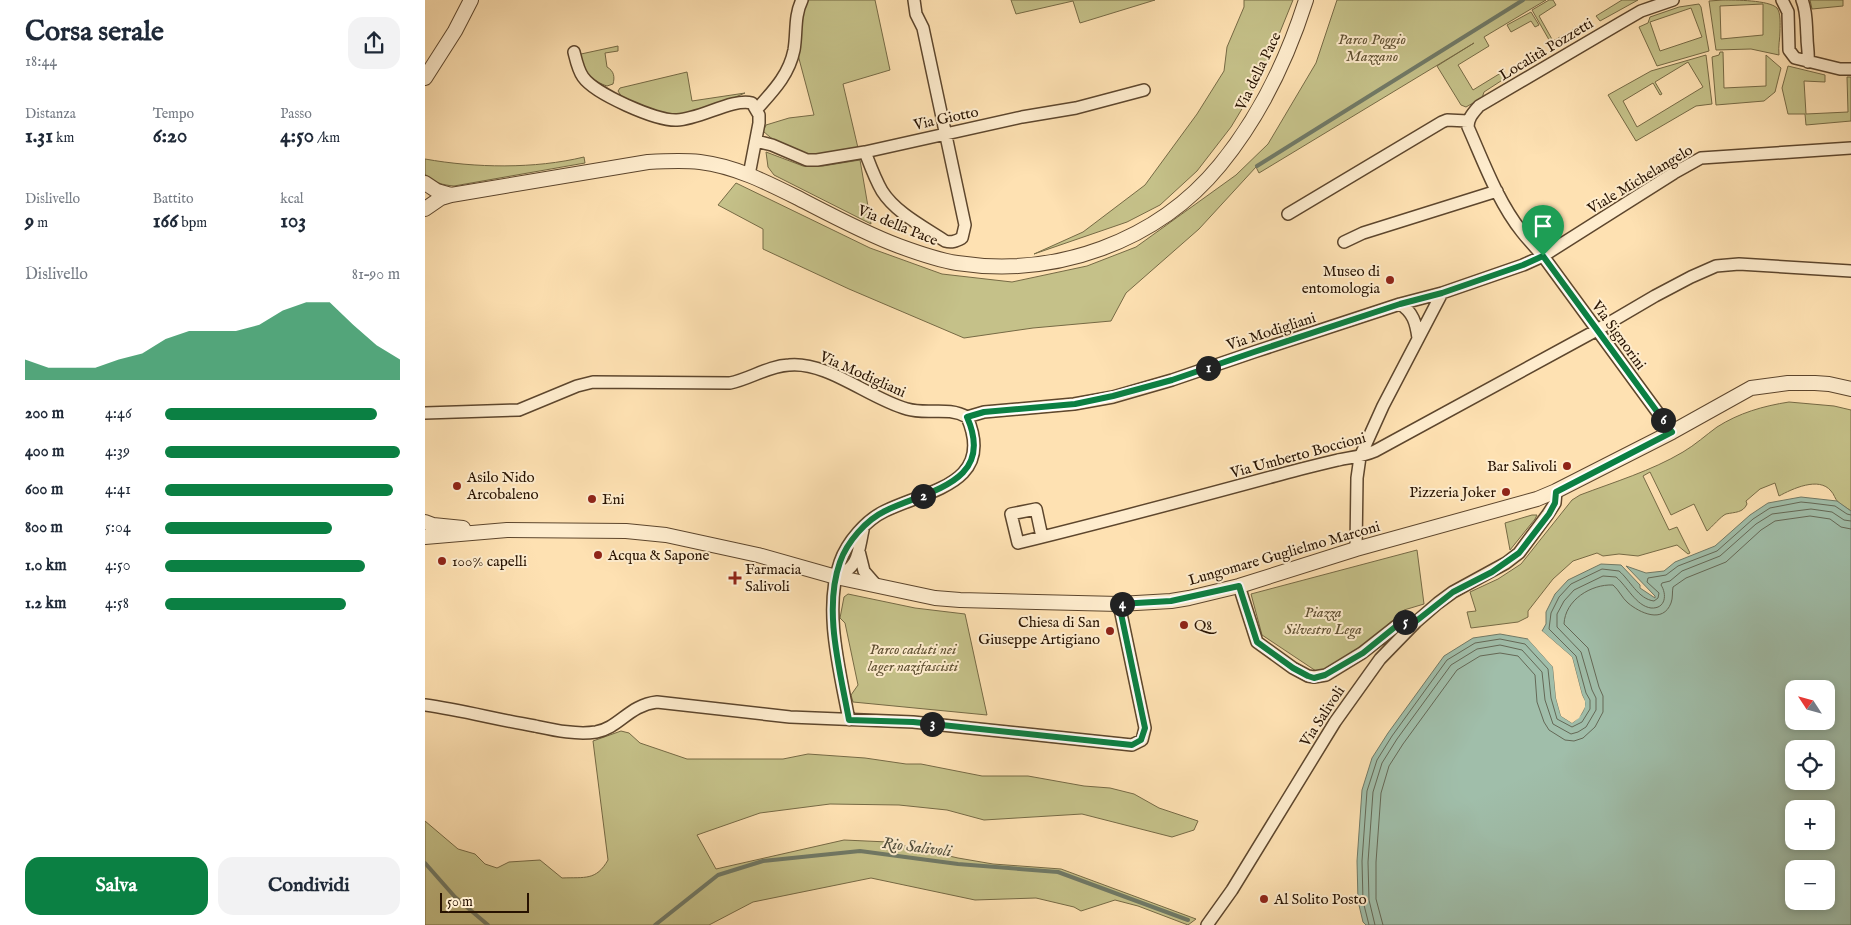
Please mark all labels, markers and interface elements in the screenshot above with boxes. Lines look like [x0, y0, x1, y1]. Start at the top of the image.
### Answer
street label: Località Pozzetti [1496, 14, 1597, 85]
text: Corsa serale [25, 15, 164, 50]
button: share [348, 17, 400, 69]
street label: Via della Pace [1231, 29, 1286, 114]
park label: Parco Poggio Mazzano [1338, 30, 1406, 66]
text: 18:44 [25, 52, 57, 72]
street label: Via Giotto [911, 102, 980, 135]
text: Distanza [25, 105, 76, 123]
text: Tempo [153, 105, 194, 123]
text: Passo [280, 105, 312, 123]
text: 1.31 [25, 123, 53, 150]
text: 6:20 [153, 123, 187, 150]
text: 4:50 [280, 123, 314, 150]
text: km [53, 129, 74, 147]
text: /km [314, 129, 340, 147]
street label: Viale Michelangelo [1583, 141, 1696, 219]
text: Dislivello [25, 190, 80, 208]
text: Battito [153, 190, 194, 208]
text: kcal [280, 190, 304, 208]
street label: Via della Pace [854, 200, 941, 250]
pin [1522, 205, 1564, 256]
text: 9 [25, 208, 34, 235]
text: 166 [153, 208, 178, 235]
text: 103 [280, 208, 306, 235]
icon: arrive [1529, 212, 1557, 240]
text: m [34, 214, 48, 232]
text: bpm [178, 214, 207, 232]
place label: Museo di entomologia [1302, 262, 1381, 298]
text: Dislivello [25, 265, 88, 285]
text: 81–90 m [352, 265, 400, 285]
marker: Museo di entomologia [1384, 274, 1396, 286]
street label: Via Signorini [1587, 296, 1650, 374]
street label: Via Modigliani [1223, 308, 1318, 355]
street label: Via Modigliani [816, 347, 909, 402]
pin: 1 [1195, 356, 1221, 380]
text: 1 [1206, 359, 1211, 377]
text: 200 m [25, 404, 64, 424]
text: 4:46 [105, 404, 132, 424]
pin: 6 [1651, 408, 1675, 432]
text: 6 [1661, 411, 1666, 429]
street label: Via Umberto Boccioni [1227, 428, 1368, 483]
text: 400 m [25, 442, 64, 462]
text: 4:39 [105, 442, 130, 462]
place label: Bar Salivoli [1487, 457, 1557, 476]
marker: Bar Salivoli [1561, 460, 1573, 472]
place label: Asilo Nido Arcobaleno [466, 468, 539, 504]
text: 600 m [25, 480, 63, 500]
text: 4:41 [105, 480, 131, 500]
marker: Asilo Nido Arcobaleno [451, 480, 463, 492]
place label: Pizzeria Joker [1409, 483, 1496, 502]
pin: 2 [911, 484, 935, 508]
marker: Pizzeria Joker [1500, 486, 1512, 498]
text: 2 [920, 487, 927, 505]
place label: Eni [602, 490, 624, 509]
marker: Eni [586, 493, 598, 505]
street label: Lungomare Guglielmo Marconi [1186, 517, 1382, 590]
text: 800 m [25, 518, 63, 538]
text: 5:04 [105, 518, 131, 538]
place label: Acqua & Sapone [607, 546, 709, 565]
marker: Acqua & Sapone [592, 549, 604, 561]
place label: 100% capelli [452, 552, 527, 571]
marker: 100% capelli [436, 555, 448, 567]
text: 1.0 km [25, 556, 67, 576]
text: 4:50 [105, 556, 131, 576]
place label: Farmacia Salivoli [745, 560, 802, 596]
marker: Farmacia Salivoli [729, 572, 741, 584]
pin: 4 [1109, 592, 1135, 616]
text: 1.2 km [25, 594, 66, 614]
text: 4:58 [105, 594, 129, 614]
text: 4 [1119, 595, 1126, 613]
park label: Piazza Silvestro Lega [1284, 603, 1362, 640]
pin: 5 [1393, 610, 1417, 634]
place label: Chiesa di San Giuseppe Artigiano [978, 613, 1100, 649]
text: 5 [1403, 613, 1408, 631]
place label: Q8 [1194, 616, 1217, 635]
marker: Q8 [1178, 619, 1190, 631]
marker: Chiesa di San Giuseppe Artigiano [1104, 625, 1116, 637]
park label: Parco caduti nei lager nazifascisti [868, 640, 960, 677]
north arrow [1785, 680, 1835, 730]
map controls [1785, 680, 1835, 910]
street label: Via Salivoli [1295, 682, 1349, 751]
pin: 3 [919, 712, 945, 736]
text: 3 [930, 715, 935, 733]
button: locate [1785, 740, 1835, 790]
button: + [1785, 800, 1835, 850]
water label: Rio Salivoli [881, 834, 954, 862]
button: Salva [25, 857, 208, 915]
button: Condividi [218, 857, 400, 915]
button: − [1785, 860, 1835, 910]
scale bar [440, 890, 529, 913]
place label: Al Solito Posto [1273, 890, 1367, 909]
text: 50 m [447, 893, 473, 911]
marker: Al Solito Posto [1258, 893, 1270, 905]

